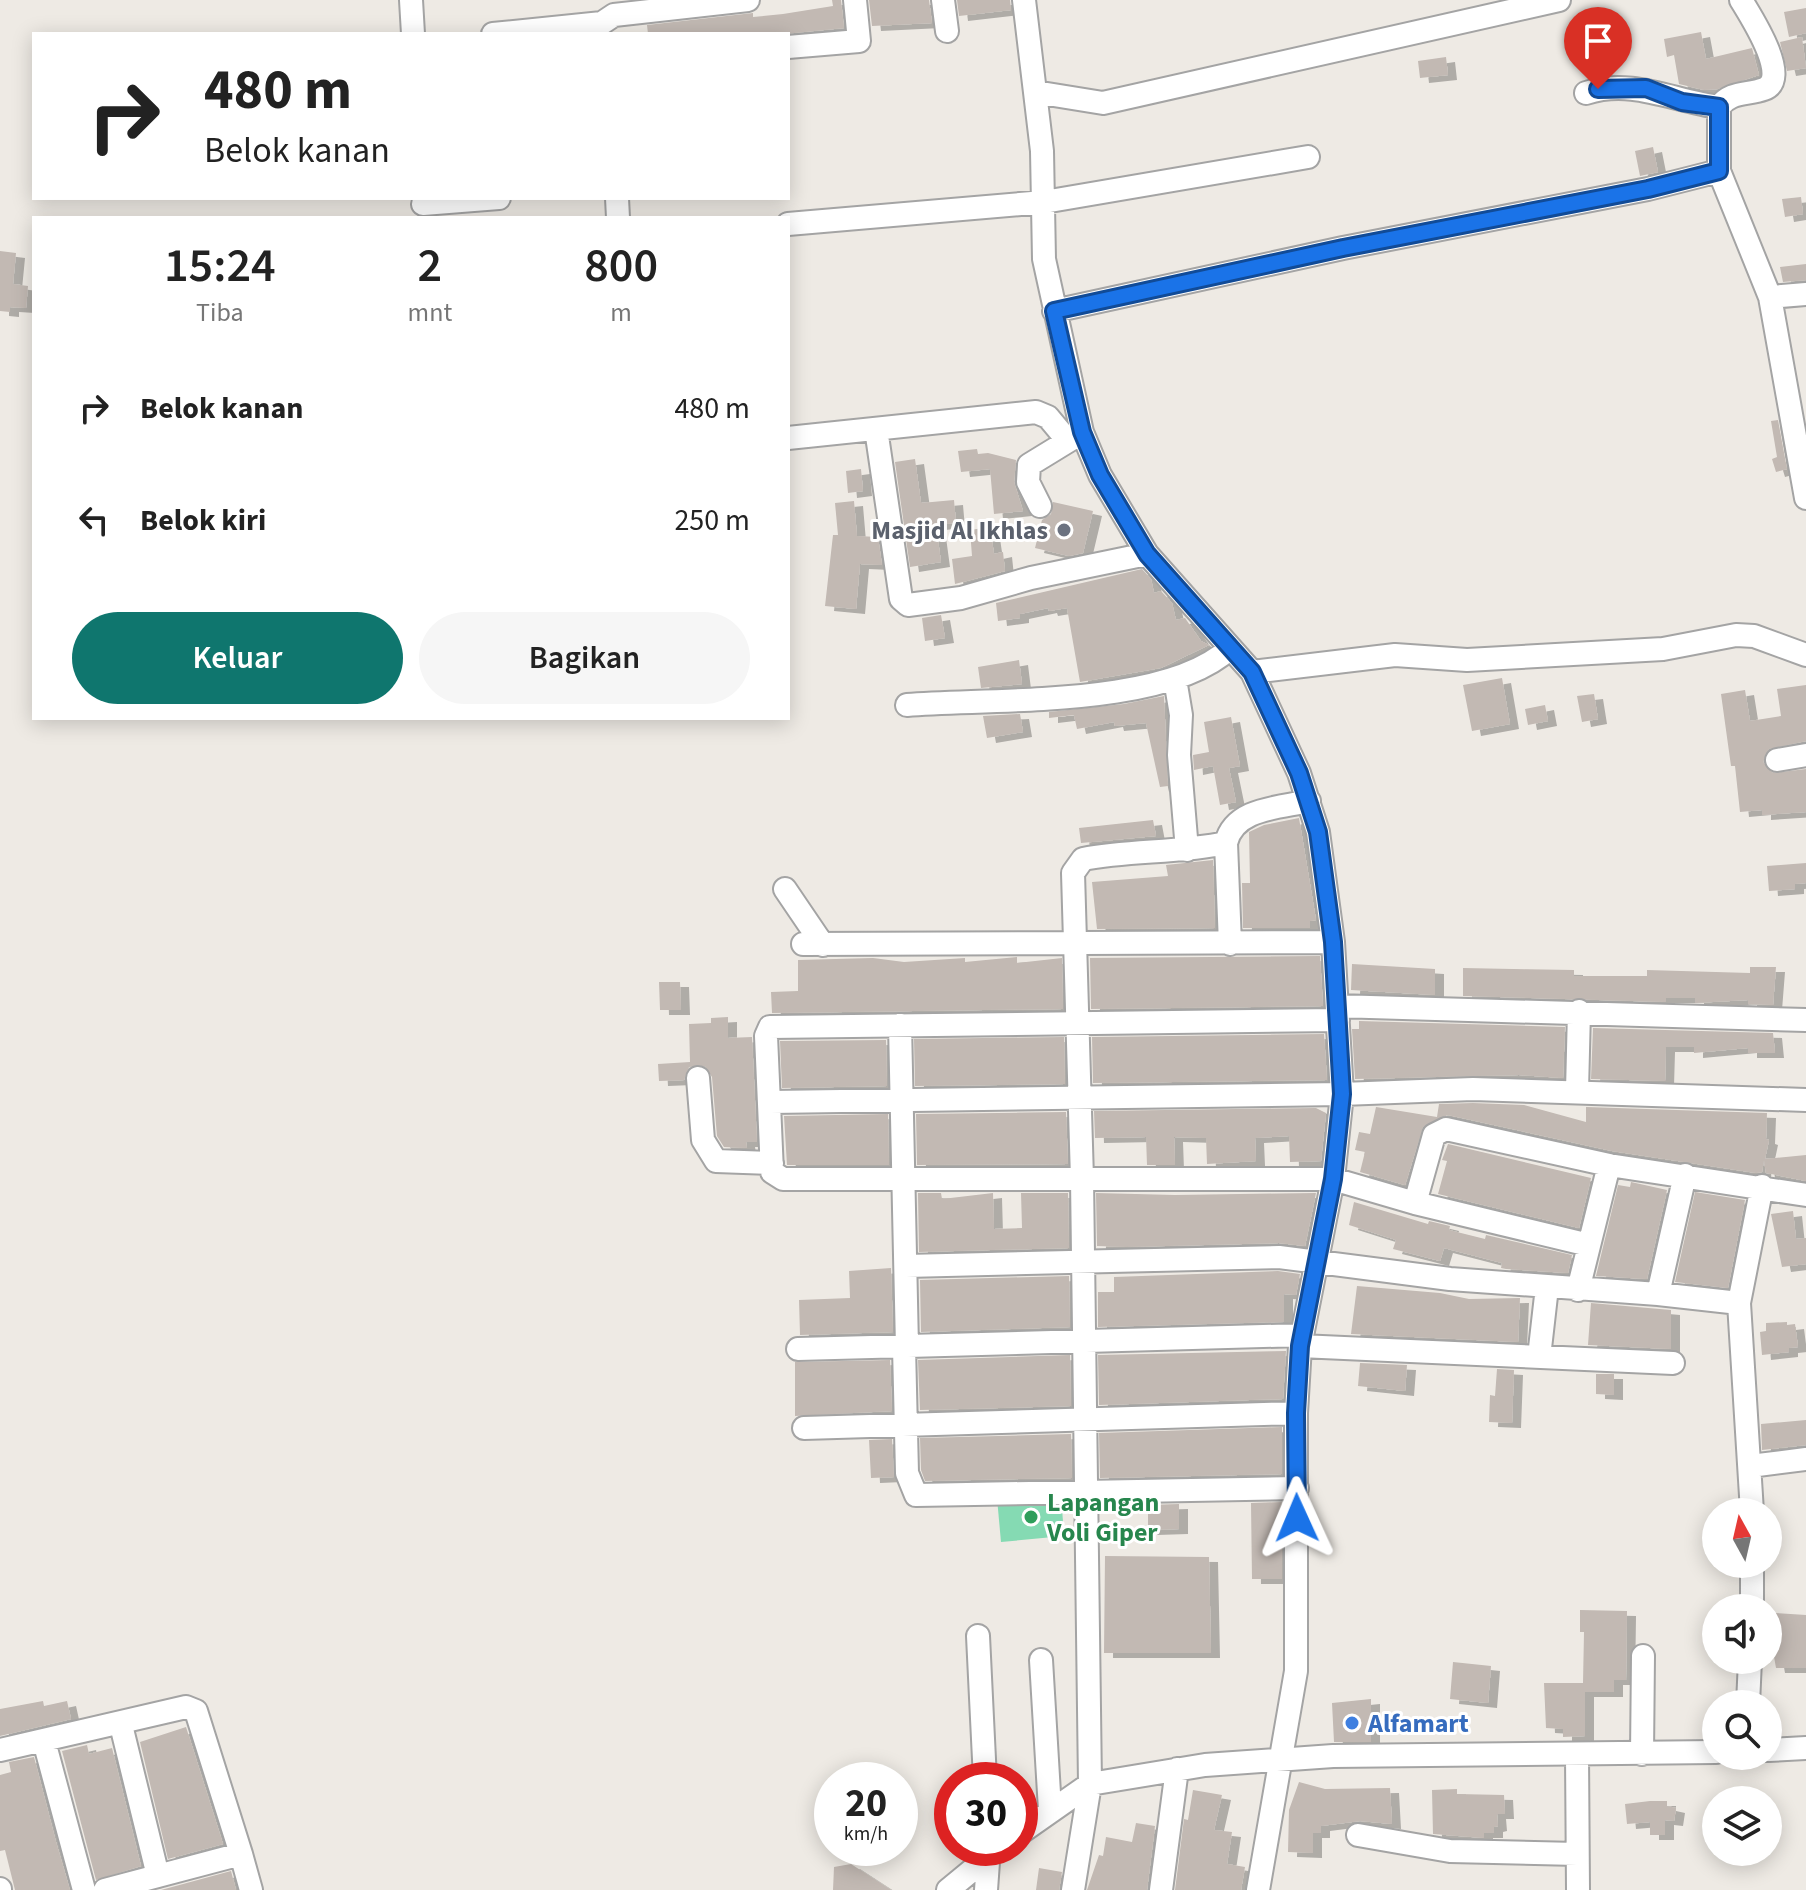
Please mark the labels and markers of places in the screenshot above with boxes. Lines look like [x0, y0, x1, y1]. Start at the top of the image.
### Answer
pin [1564, 7, 1632, 89]
place label: Masjid Al Ikhlas [871, 512, 1048, 549]
marker: Masjid Al Ikhlas [1055, 521, 1073, 539]
place label: Lapangan Voli Giper [1046, 1484, 1159, 1551]
marker: Lapangan Voli Giper [1022, 1508, 1040, 1526]
place label: Alfamart [1367, 1705, 1469, 1742]
marker: Alfamart [1343, 1714, 1361, 1732]

